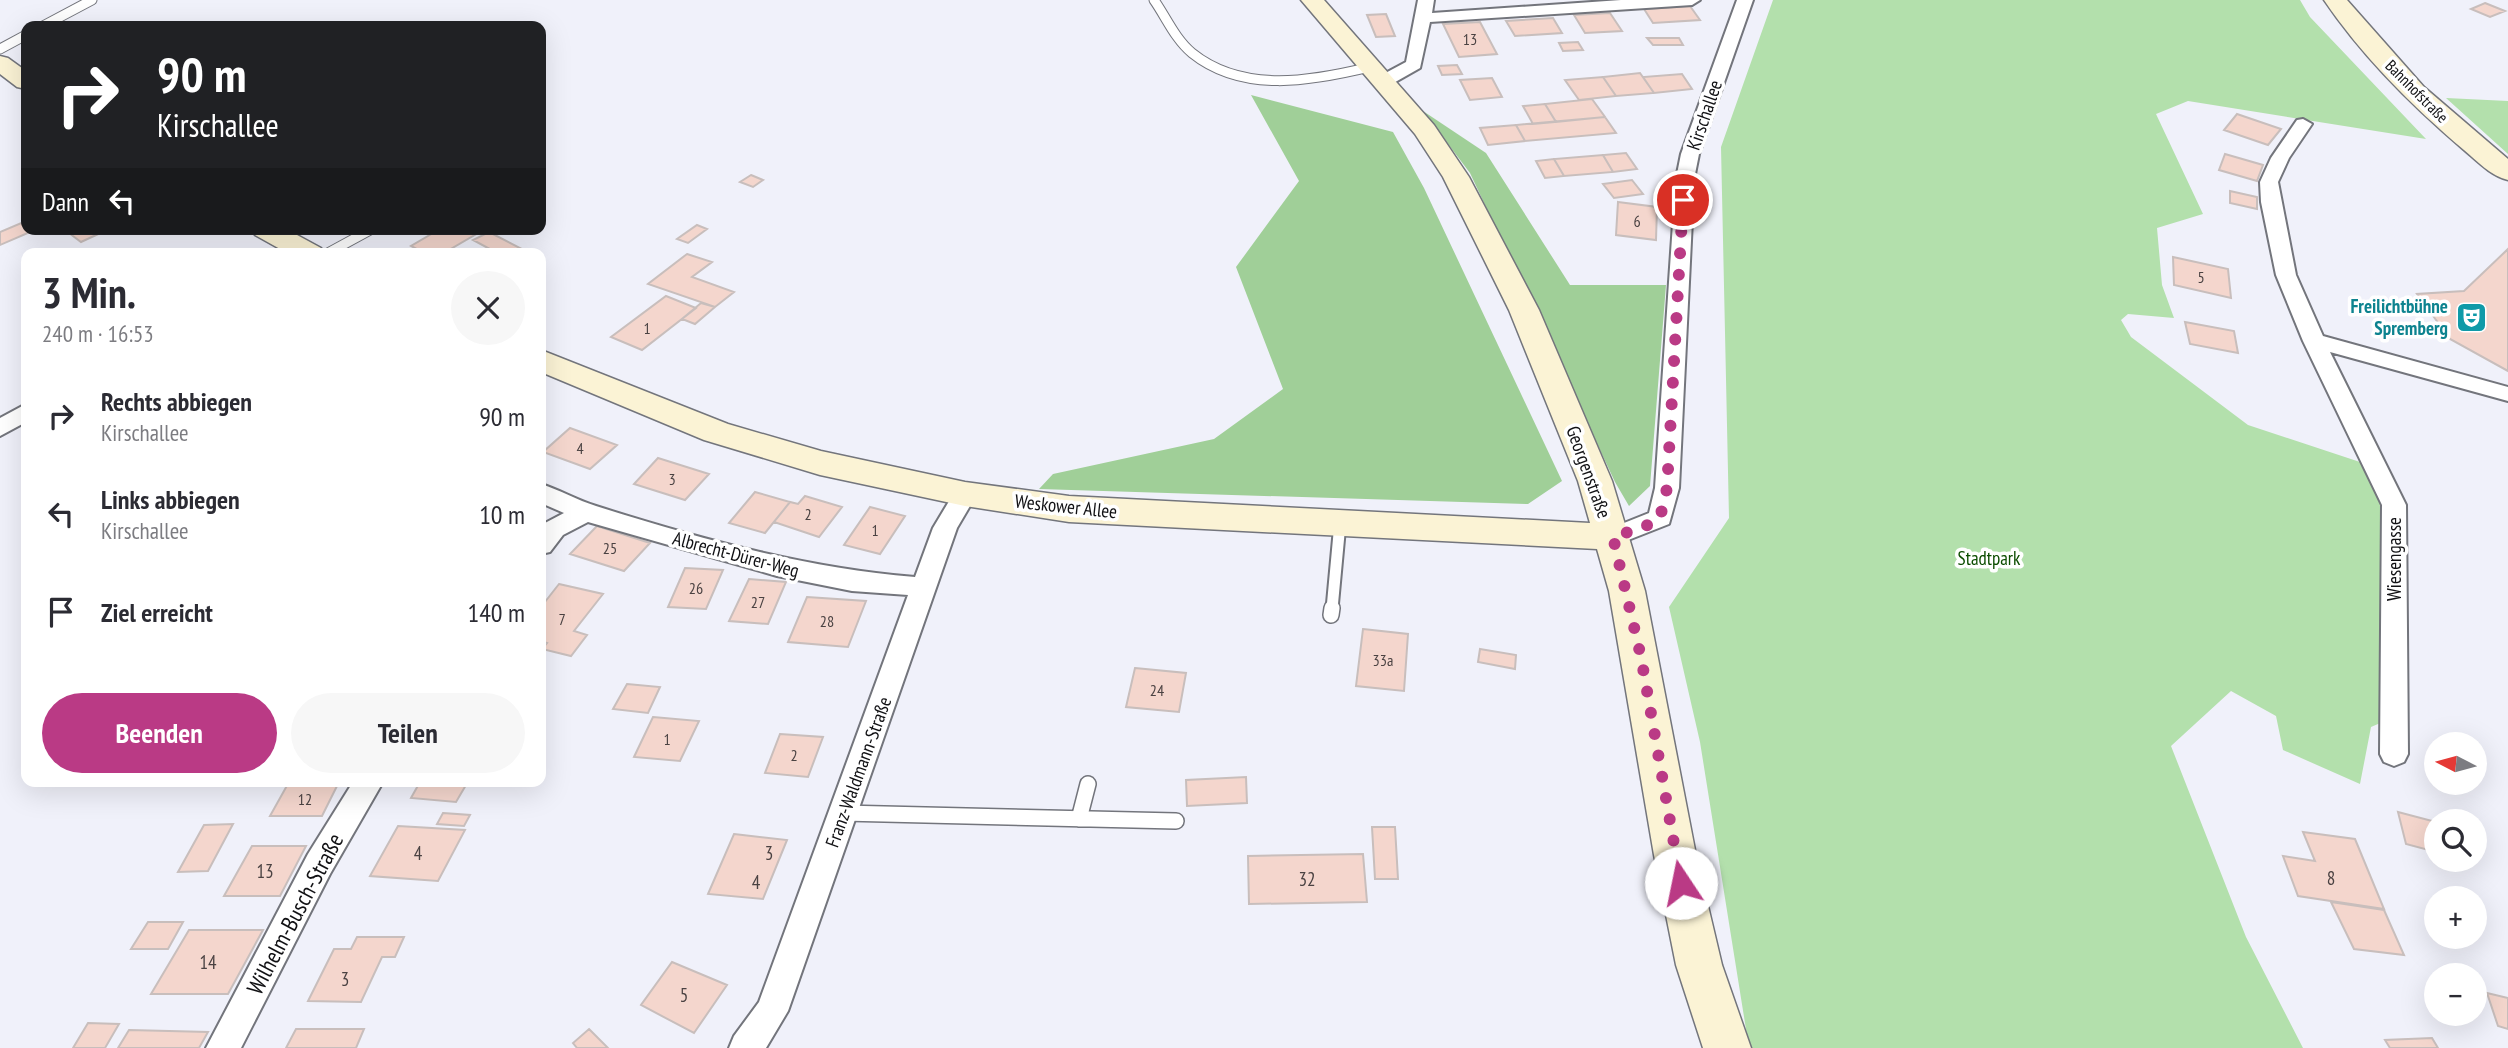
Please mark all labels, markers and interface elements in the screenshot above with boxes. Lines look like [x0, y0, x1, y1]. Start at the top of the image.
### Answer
house number: 13 [1463, 29, 1477, 49]
text: 90 m [157, 42, 246, 106]
icon: right [42, 49, 133, 140]
street label: Bahnhofstraße [2381, 55, 2453, 127]
street label: Kirschallee [1681, 77, 1727, 153]
text: Kirschallee [157, 104, 279, 146]
pin [1653, 170, 1713, 230]
icon: arrive [1664, 181, 1702, 219]
icon: left [103, 182, 141, 220]
text: Dann [42, 185, 89, 218]
house number: 6 [1633, 211, 1641, 231]
text: 3 Min. [42, 265, 136, 320]
house number: 5 [2197, 267, 2205, 287]
button: close [451, 271, 525, 345]
place label: Freilichtbühne Spremberg [2350, 294, 2448, 340]
theatre icon: Freilichtbühne Spremberg [2454, 300, 2488, 334]
house number: 1 [643, 318, 651, 338]
text: 240 m · 16:53 [42, 319, 154, 348]
text: Rechts abbiegen [101, 385, 252, 418]
icon: right [42, 397, 80, 435]
text: 90 m [479, 400, 525, 433]
text: Kirschallee [101, 418, 188, 447]
street label: Georgenstraße [1561, 423, 1617, 522]
house number: 4 [576, 438, 584, 458]
house number: 3 [668, 469, 676, 489]
text: Links abbiegen [101, 483, 240, 516]
street label: Weskower Allee [1014, 489, 1118, 523]
icon: left [42, 495, 80, 533]
text: 10 m [479, 498, 525, 531]
house number: 2 [804, 504, 812, 524]
text: Kirschallee [101, 516, 188, 545]
street label: Wiesengasse [2382, 517, 2406, 601]
house number: 1 [871, 520, 879, 540]
street label: Albrecht-Dürer-Weg [670, 526, 802, 582]
house number: 25 [603, 538, 617, 558]
park label: Stadtpark [1958, 546, 2021, 570]
house number: 26 [689, 578, 703, 598]
house number: 27 [751, 592, 765, 612]
icon: arrive [42, 593, 80, 631]
text: Ziel erreicht [101, 596, 213, 629]
text: 140 m [467, 596, 525, 629]
house number: 7 [558, 609, 566, 629]
house number: 28 [820, 611, 834, 631]
house number: 33a [1373, 650, 1393, 670]
house number: 24 [1150, 680, 1164, 700]
button: Beenden [42, 693, 277, 773]
button: Teilen [291, 693, 525, 773]
street label: Franz-Waldmann-Straße [820, 693, 896, 851]
house number: 1 [663, 729, 671, 749]
north arrow [2424, 732, 2487, 794]
map controls [2424, 732, 2487, 1026]
house number: 2 [790, 745, 798, 765]
house number: 12 [298, 789, 312, 809]
button: search [2424, 809, 2487, 872]
street label: Wilhelm-Busch-Straße [240, 828, 349, 999]
house number: 4 [414, 841, 423, 865]
house number: 3 [765, 841, 773, 865]
position arrow [1644, 846, 1718, 920]
house number: 13 [256, 859, 274, 883]
house number: 8 [2327, 866, 2335, 890]
house number: 32 [1298, 867, 1316, 891]
house number: 4 [752, 870, 761, 894]
button: + [2424, 886, 2487, 949]
house number: 14 [199, 950, 217, 974]
button: − [2424, 963, 2487, 1026]
house number: 3 [341, 967, 349, 991]
house number: 5 [680, 983, 688, 1007]

